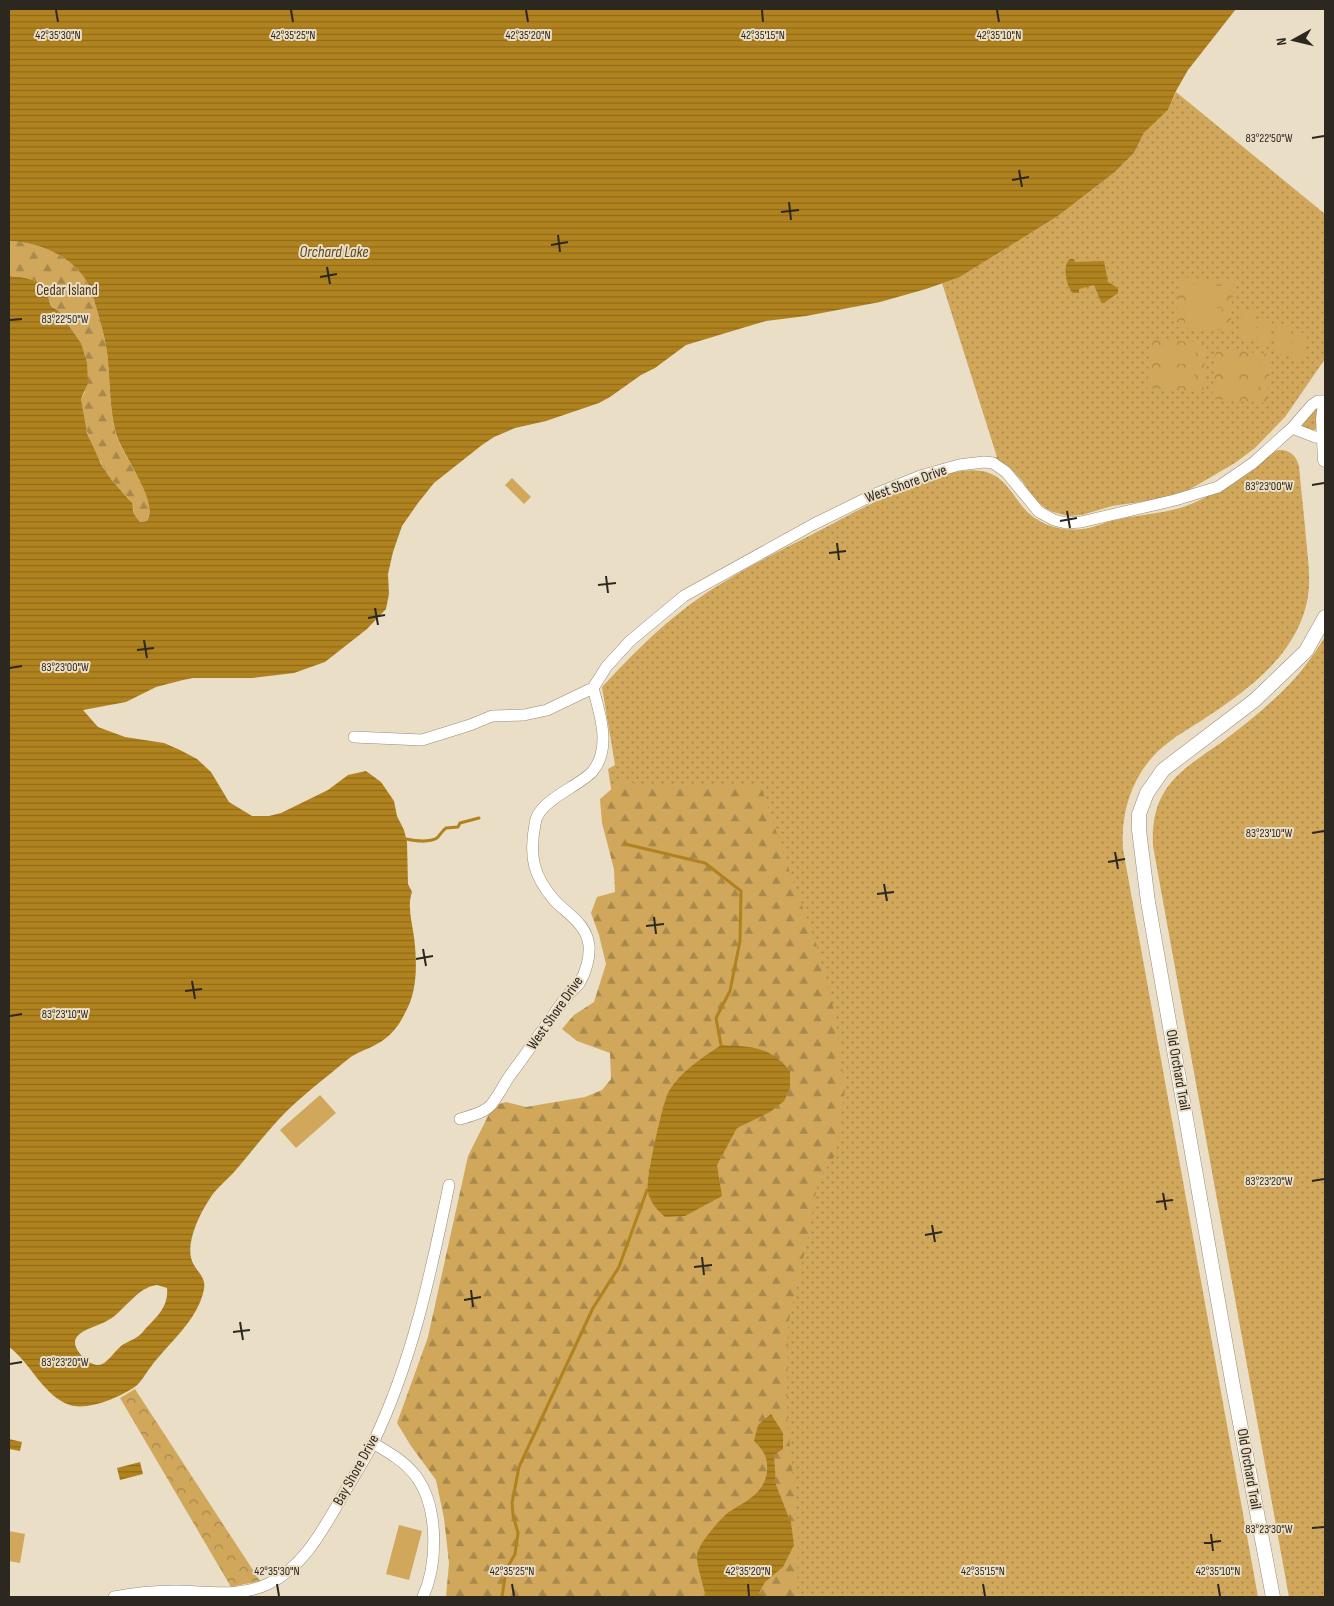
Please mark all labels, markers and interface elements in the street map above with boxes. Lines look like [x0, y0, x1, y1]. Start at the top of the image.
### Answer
north arrow [1269, 15, 1319, 65]
text: 42°35'30"N [35, 28, 81, 43]
text: 42°35'25"N [271, 28, 315, 43]
text: 42°35'20"N [505, 28, 551, 43]
text: 42°35'15"N [741, 28, 785, 43]
text: 42°35'10"N [977, 28, 1021, 43]
text: N [1273, 37, 1291, 47]
text: 83°22'50"W [1245, 131, 1293, 146]
water label: Orchard Lake [300, 243, 368, 262]
park label: Cedar Island [36, 281, 98, 300]
text: 83°22'50"W [41, 312, 89, 327]
street label: West Shore Drive [863, 460, 949, 508]
text: 83°23'00"W [1245, 479, 1293, 494]
text: 83°23'00"W [41, 660, 89, 675]
text: 83°23'10"W [1246, 826, 1292, 841]
street label: West Shore Drive [523, 972, 587, 1054]
text: 83°23'10"W [42, 1007, 88, 1022]
street label: Old Orchard Trail [1162, 1028, 1194, 1112]
text: 83°23'20"W [1245, 1174, 1293, 1189]
text: 83°23'20"W [41, 1355, 89, 1370]
street label: Old Orchard Trail [1233, 1427, 1265, 1511]
street label: Bay Shore Drive [329, 1431, 383, 1509]
text: 83°23'30"W [1245, 1522, 1293, 1537]
text: 42°35'30"N [254, 1564, 300, 1579]
text: 42°35'25"N [490, 1564, 534, 1579]
text: 42°35'20"N [725, 1564, 771, 1579]
text: 42°35'15"N [961, 1564, 1005, 1579]
text: 42°35'10"N [1196, 1564, 1240, 1579]

